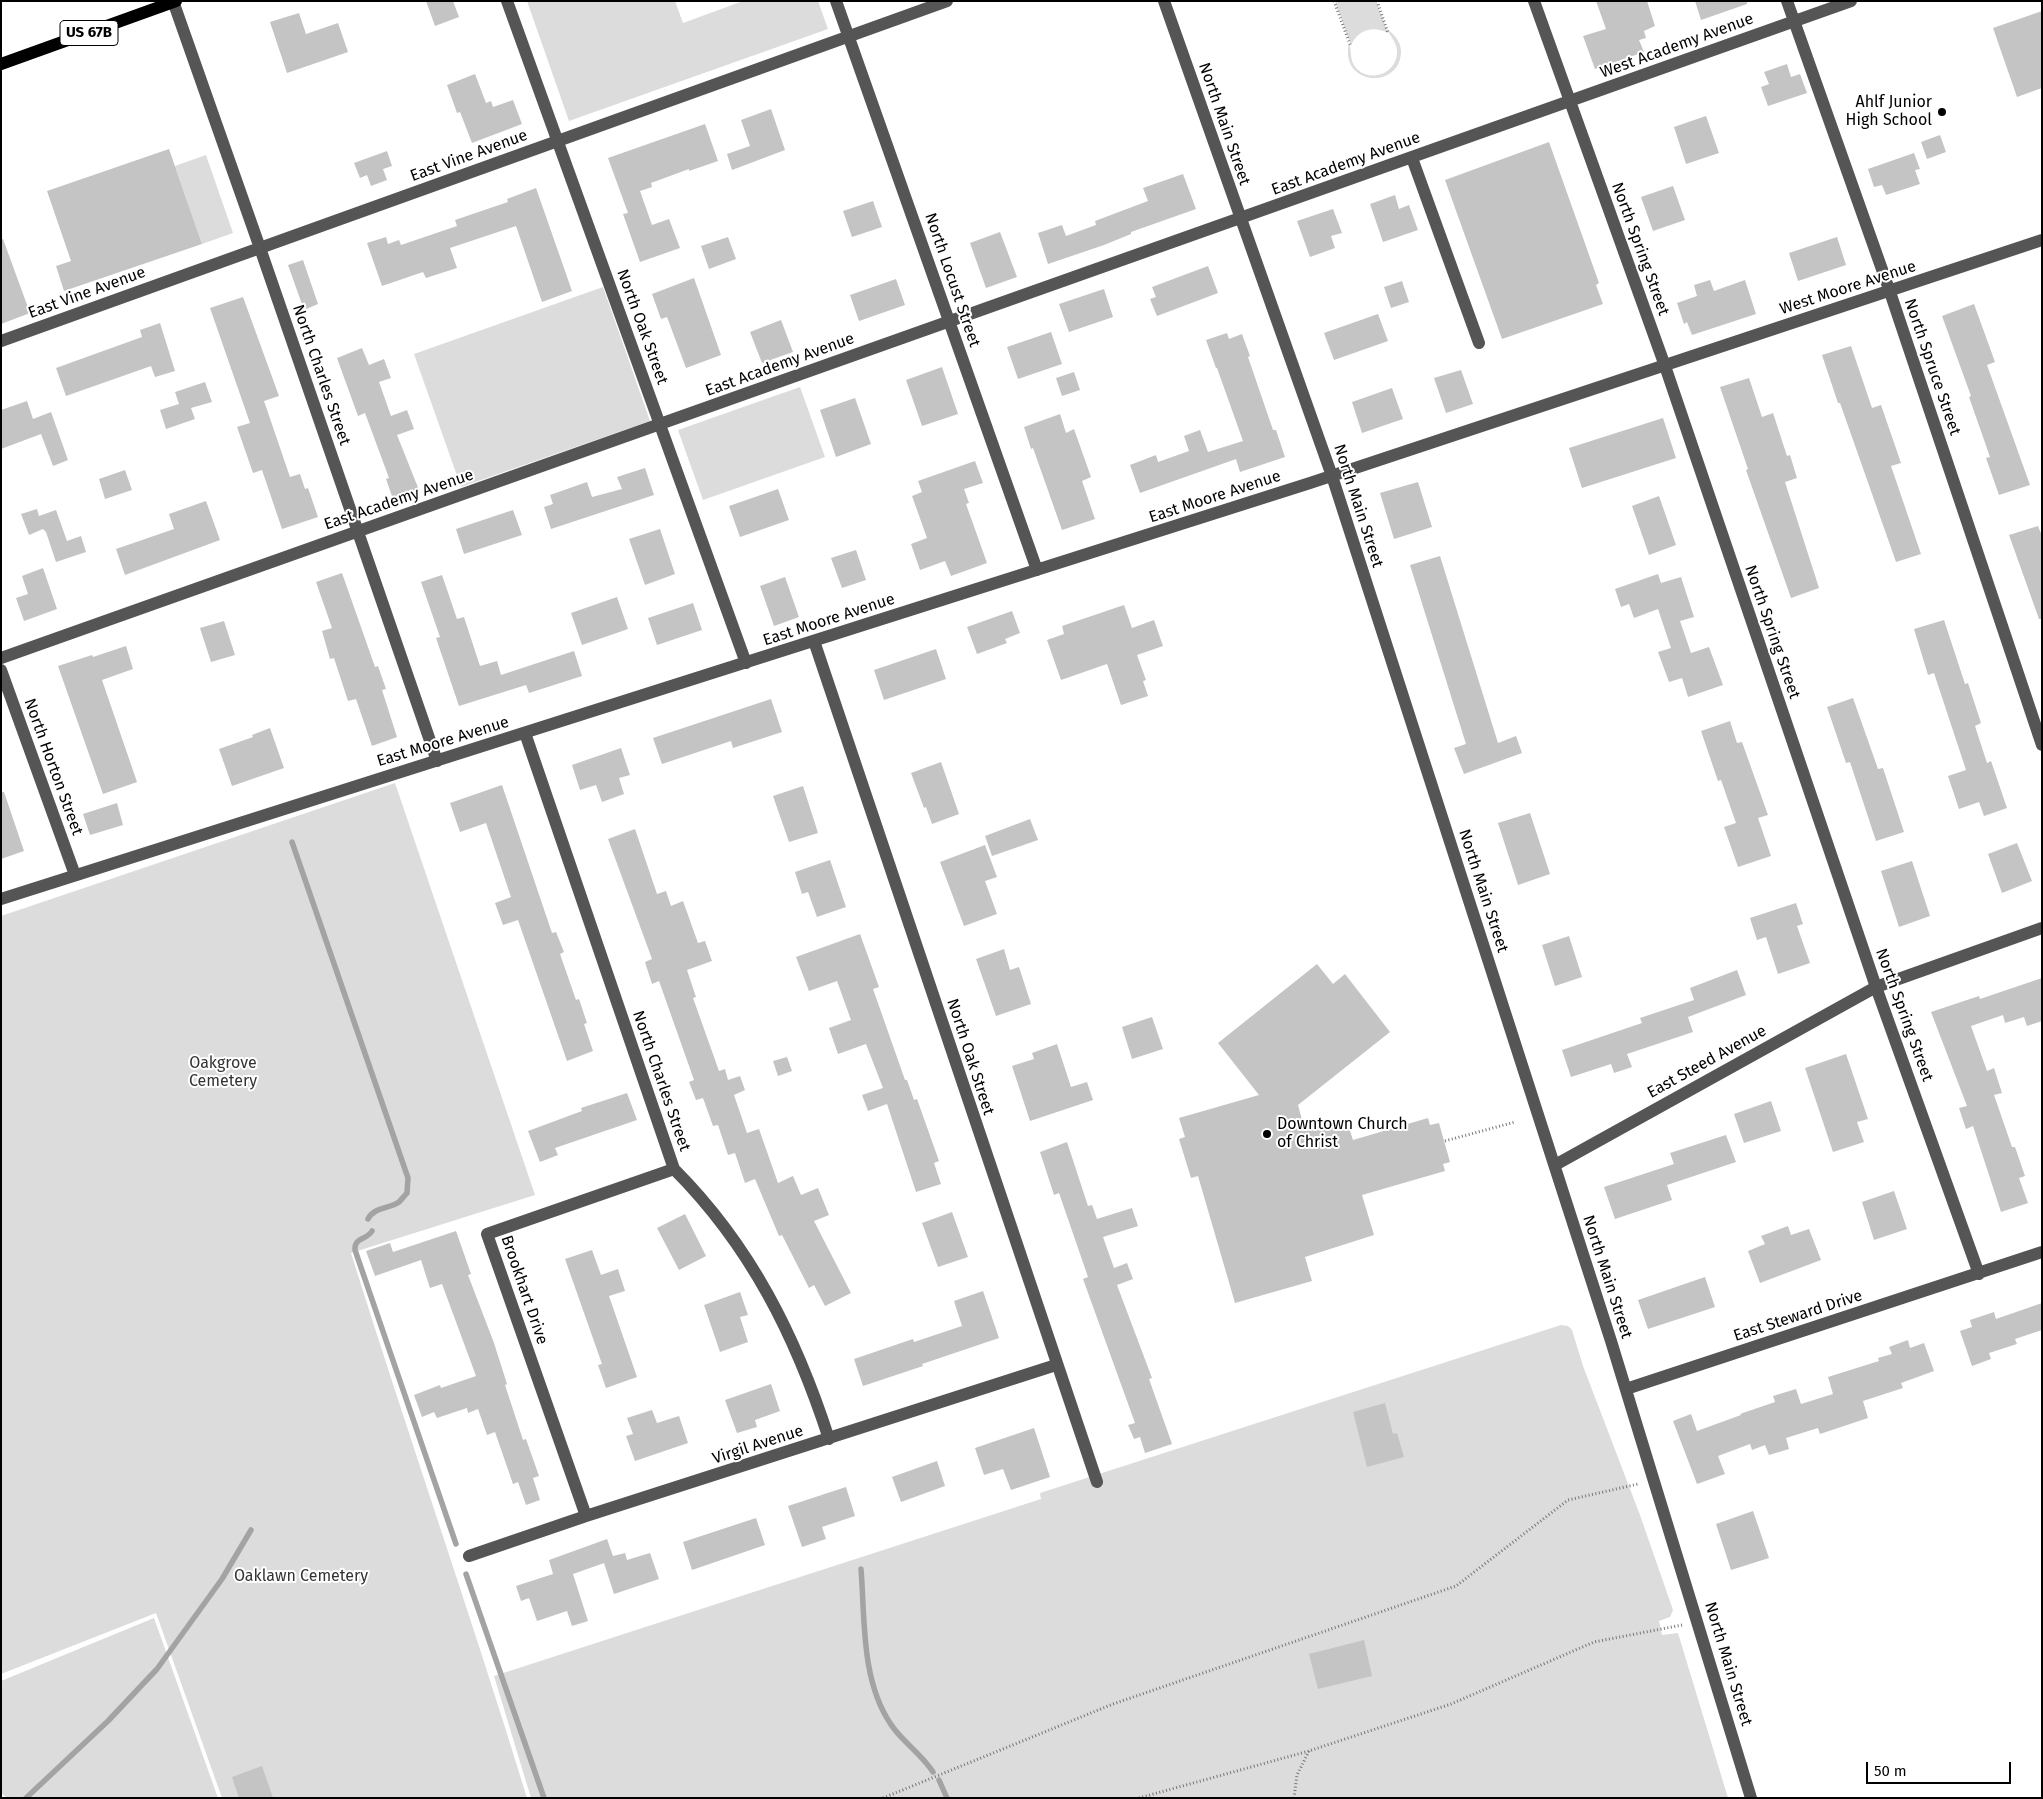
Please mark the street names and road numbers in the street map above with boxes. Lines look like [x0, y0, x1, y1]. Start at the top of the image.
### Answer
street label: West Academy Avenue [1598, 9, 1756, 83]
road number: US 67B [60, 20, 118, 46]
street label: North Main Street [1194, 60, 1254, 188]
street label: East Vine Avenue [408, 126, 530, 186]
street label: East Academy Avenue [1269, 128, 1423, 200]
street label: North Spring Street [1607, 180, 1673, 318]
street label: North Locust Street [920, 210, 984, 350]
street label: West Moore Avenue [1777, 257, 1919, 319]
street label: East Vine Avenue [26, 263, 148, 323]
street label: North Oak Street [612, 267, 672, 387]
street label: North Spruce Street [1900, 296, 1964, 438]
street label: North Charles Street [288, 302, 354, 448]
street label: East Academy Avenue [703, 329, 857, 401]
street label: North Main Street [1329, 442, 1387, 570]
street label: East Academy Avenue [322, 465, 476, 535]
street label: East Moore Avenue [1147, 467, 1283, 527]
street label: North Spring Street [1740, 563, 1804, 701]
street label: East Moore Avenue [761, 590, 897, 650]
street label: North Horton Street [19, 696, 87, 838]
street label: East Moore Avenue [375, 713, 511, 771]
street label: North Main Street [1454, 827, 1512, 955]
street label: North Spring Street [1871, 946, 1937, 1084]
street label: North Oak Street [942, 996, 998, 1118]
street label: North Charles Street [628, 1008, 694, 1154]
street label: East Steed Avenue [1644, 1021, 1770, 1103]
street label: North Main Street [1578, 1213, 1636, 1341]
street label: Brookhart Drive [496, 1233, 552, 1347]
street label: East Steward Drive [1731, 1286, 1865, 1346]
street label: Virgil Avenue [710, 1421, 806, 1469]
street label: North Main Street [1700, 1600, 1756, 1728]

